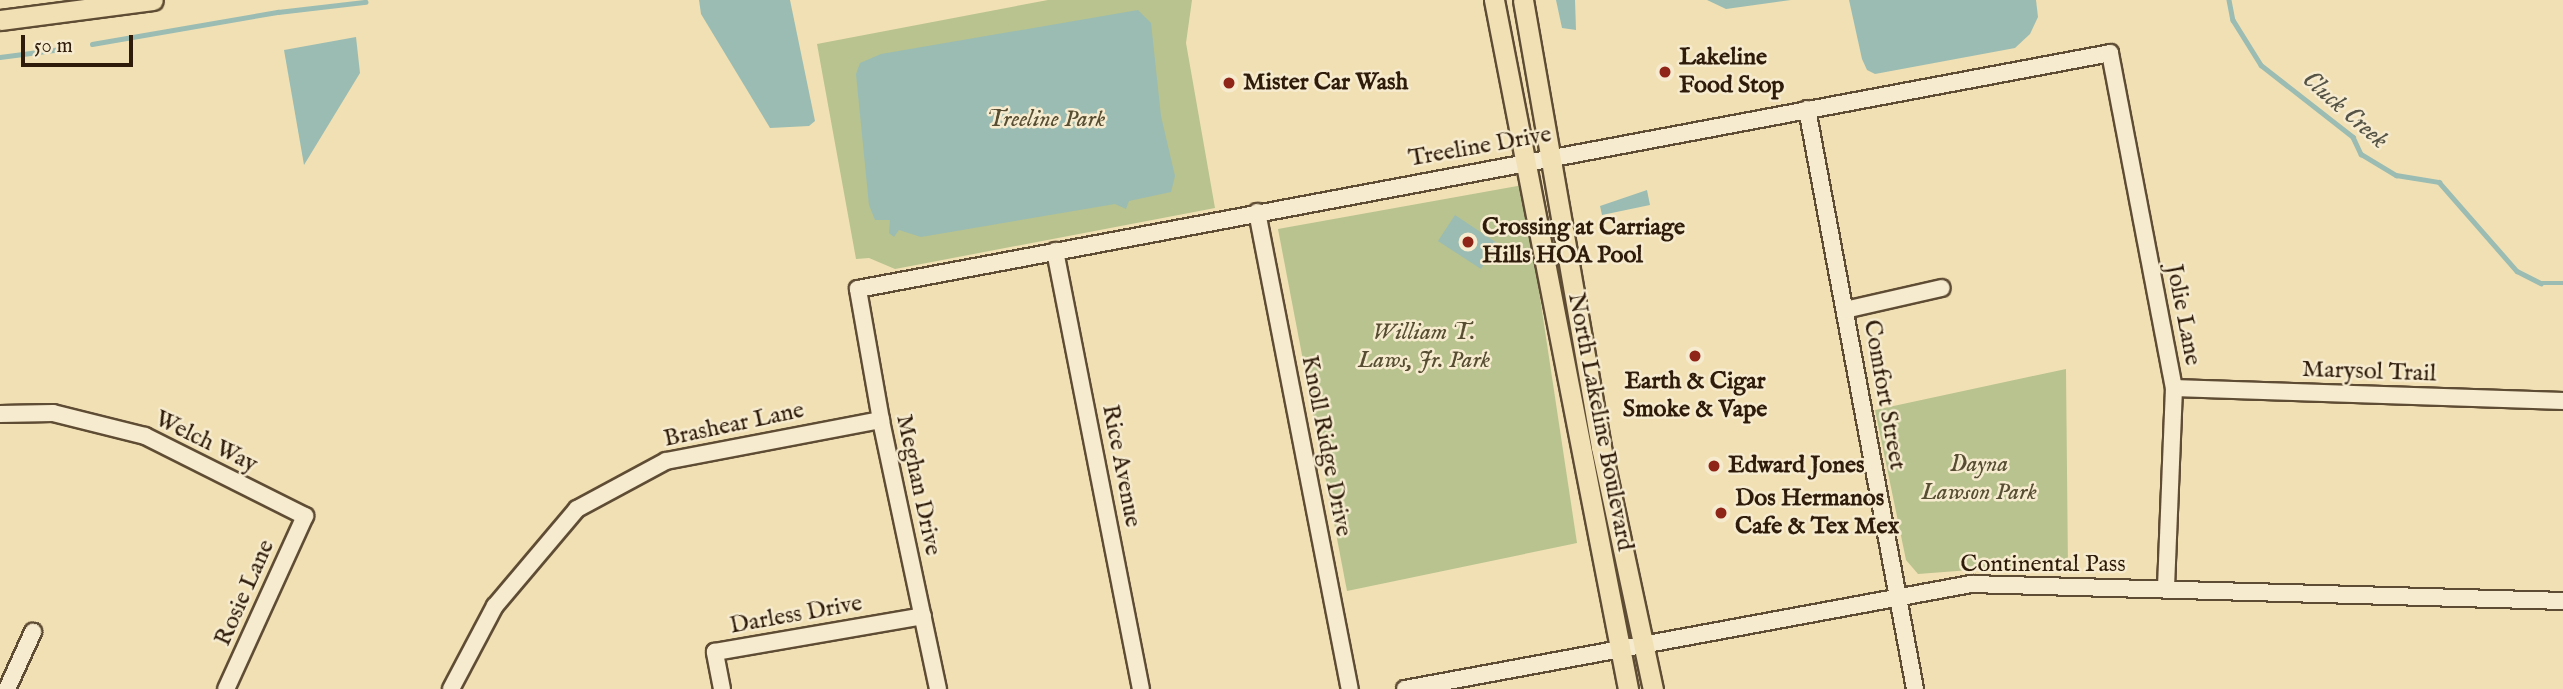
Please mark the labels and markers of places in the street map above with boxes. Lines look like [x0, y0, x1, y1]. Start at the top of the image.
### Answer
place label: Lakeline Food Stop [1679, 44, 1784, 100]
marker: Lakeline Food Stop [1657, 64, 1673, 80]
place label: Mister Car Wash [1243, 69, 1408, 97]
marker: Mister Car Wash [1221, 75, 1237, 91]
place label: Crossing at Carriage Hills HOA Pool [1482, 214, 1685, 270]
marker: Crossing at Carriage Hills HOA Pool [1460, 234, 1476, 250]
marker: Earth & Cigar Smoke & Vape [1687, 348, 1703, 364]
place label: Earth & Cigar Smoke & Vape [1623, 368, 1767, 424]
place label: Edward Jones [1728, 452, 1864, 480]
marker: Edward Jones [1706, 458, 1722, 474]
place label: Dos Hermanos Cafe & Tex Mex [1735, 485, 1899, 541]
marker: Dos Hermanos Cafe & Tex Mex [1713, 505, 1729, 521]

